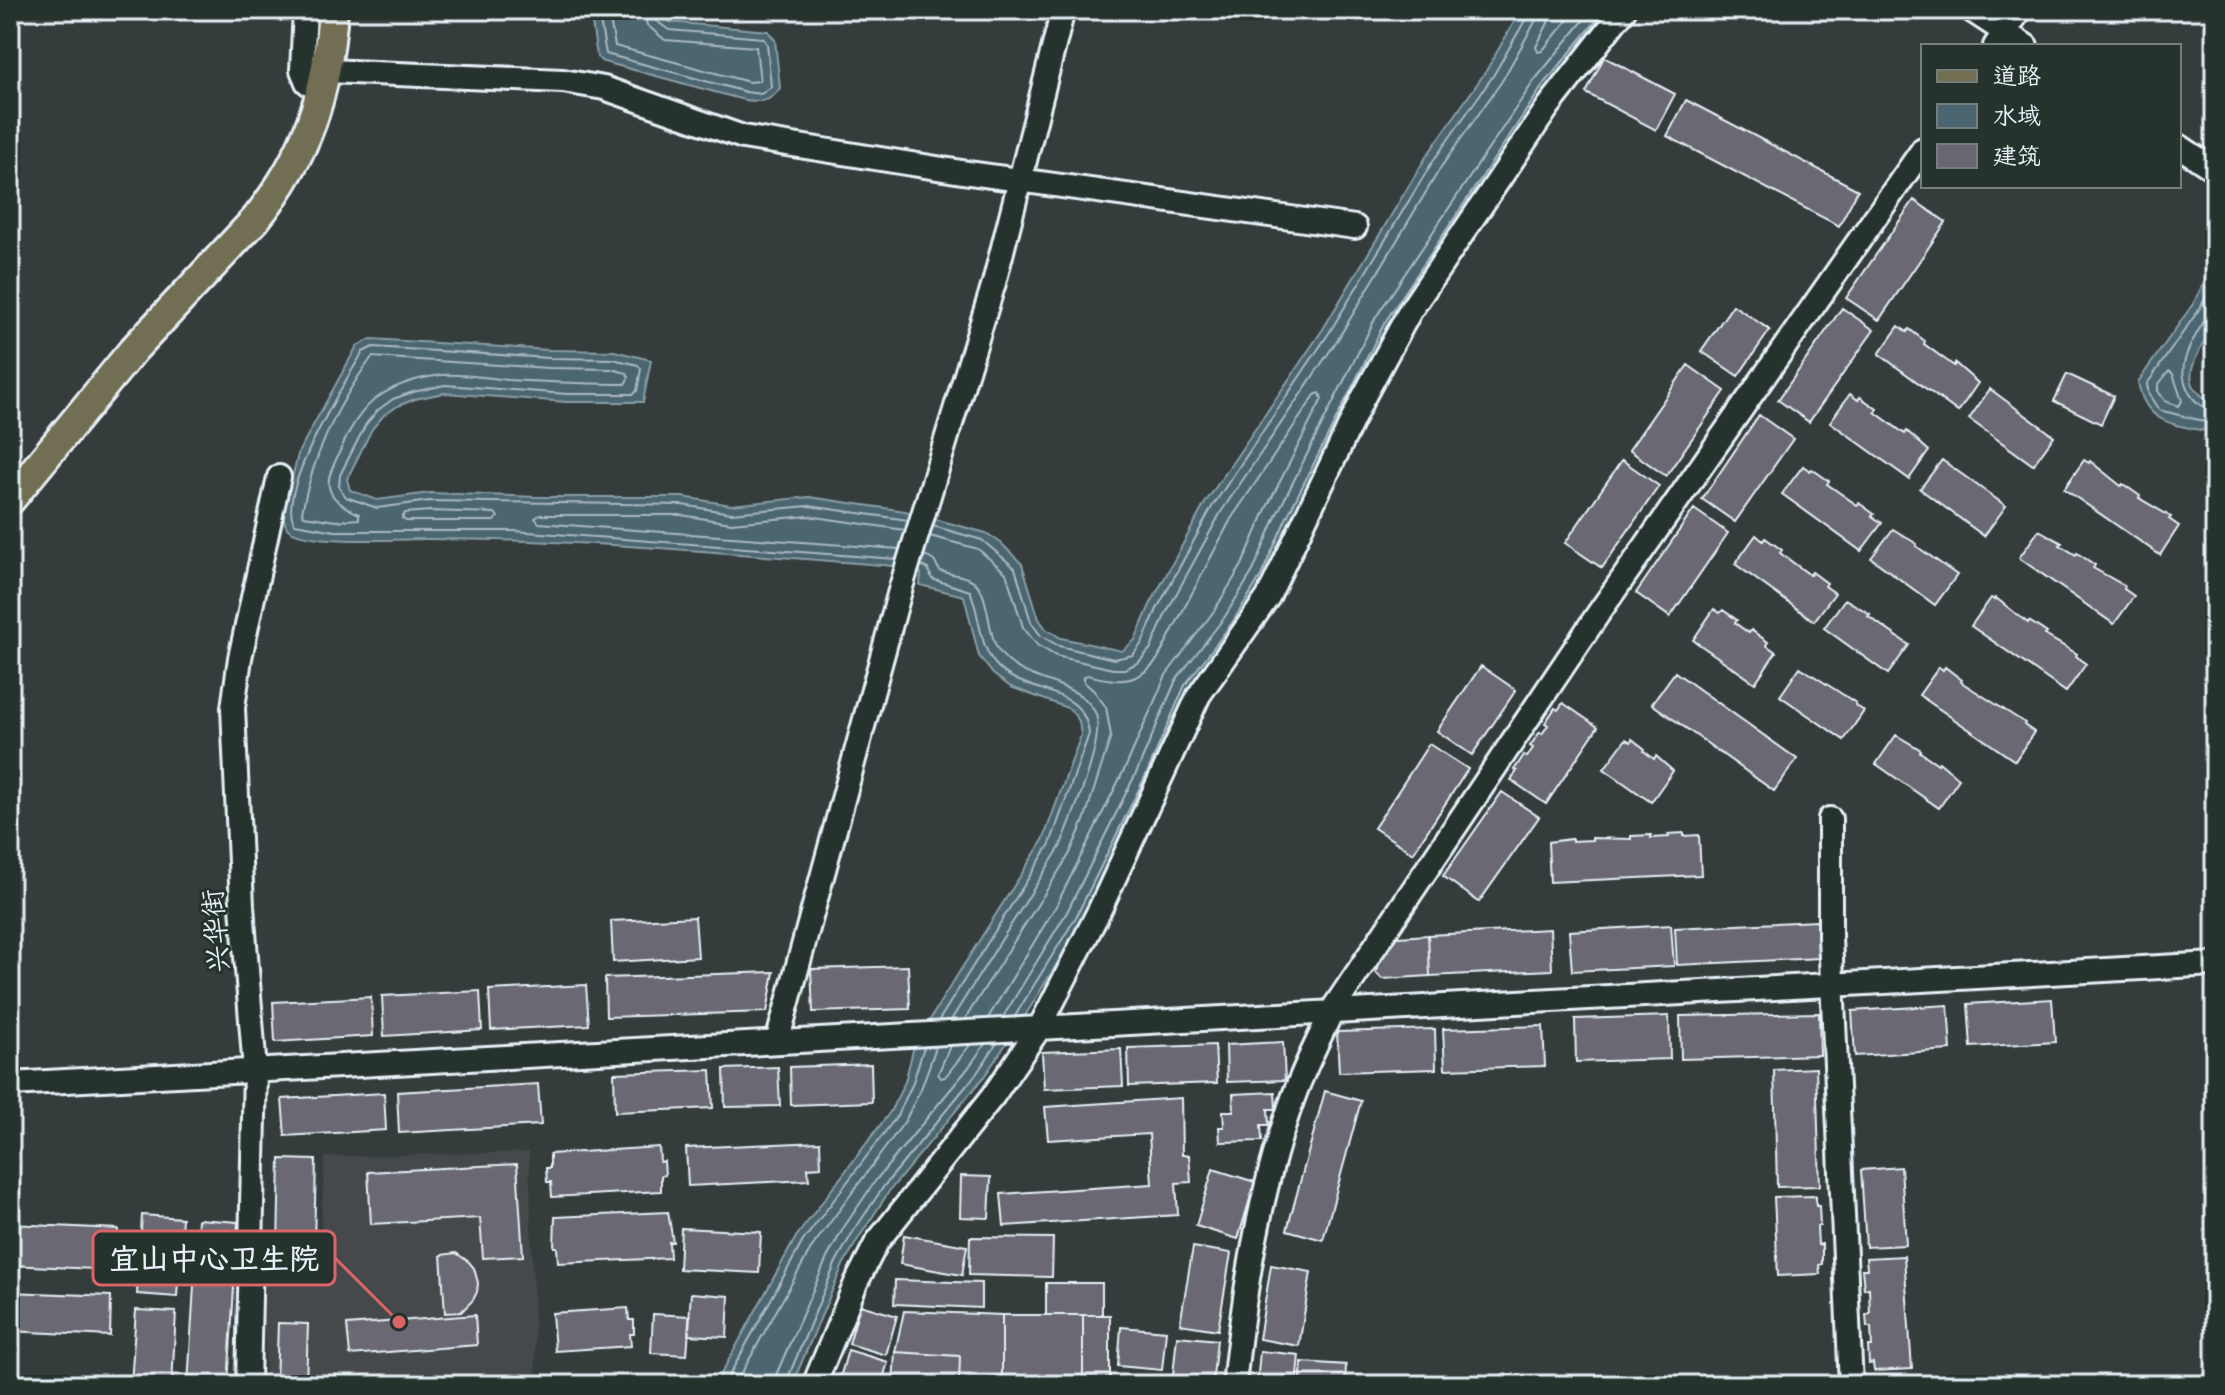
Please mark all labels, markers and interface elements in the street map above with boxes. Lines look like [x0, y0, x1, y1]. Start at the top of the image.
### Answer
legend [1921, 44, 2181, 188]
text: 道路 [1993, 61, 2041, 91]
text: 水域 [1993, 101, 2041, 131]
text: 建筑 [1993, 141, 2041, 171]
street label: 兴华街 [194, 888, 237, 974]
callout: 宜山中心卫生院 [93, 1231, 335, 1285]
text: 宜山中心卫生院 [109, 1240, 319, 1278]

